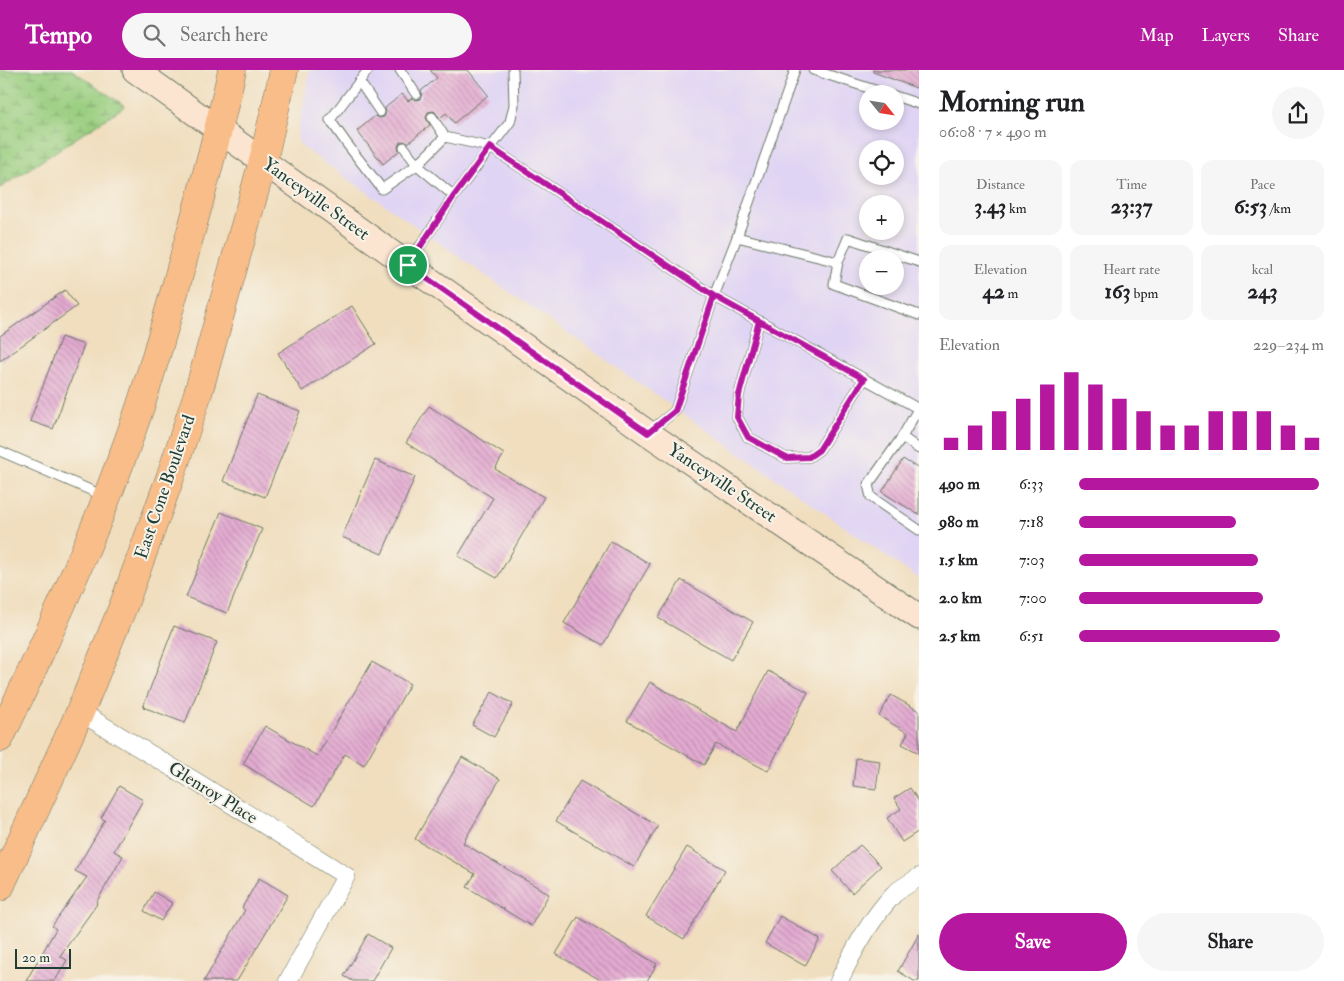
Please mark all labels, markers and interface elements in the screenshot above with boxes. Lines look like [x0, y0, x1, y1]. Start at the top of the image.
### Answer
search box [122, 13, 472, 58]
text: Tempo [25, 20, 92, 51]
icon: search [140, 21, 168, 49]
text: Search here [180, 23, 268, 47]
text: Map [1140, 24, 1174, 47]
text: Layers [1202, 24, 1250, 47]
text: Share [1278, 24, 1319, 47]
north arrow [859, 85, 904, 130]
map controls [859, 85, 904, 295]
text: Morning run [939, 85, 1085, 120]
button: share [1272, 87, 1324, 139]
text: 06:08 · 7 × 490 m [939, 122, 1047, 142]
button: locate [859, 140, 904, 185]
street label: Yanceyville Street [258, 153, 374, 246]
text: Distance [976, 176, 1025, 193]
text: Time [1116, 176, 1147, 193]
text: Pace [1250, 176, 1275, 193]
text: 3.43 [974, 193, 1006, 220]
text: 23:37 [1111, 193, 1152, 220]
text: 6:53 [1234, 193, 1267, 220]
button: + [859, 195, 904, 240]
text: km [1006, 200, 1027, 217]
text: /km [1267, 200, 1291, 217]
pin [387, 244, 429, 286]
button: − [859, 250, 904, 295]
icon: arrive [394, 251, 422, 279]
text: Elevation [974, 261, 1027, 278]
text: Heart rate [1103, 261, 1160, 278]
text: kcal [1252, 261, 1273, 278]
text: 42 [983, 278, 1005, 305]
text: 163 [1105, 278, 1131, 305]
text: 243 [1247, 278, 1278, 305]
text: m [1005, 285, 1018, 302]
text: bpm [1131, 285, 1158, 302]
text: Elevation [939, 335, 1000, 355]
text: 229–234 m [1253, 335, 1324, 355]
street label: East Cone Boulevard [130, 412, 200, 562]
street label: Yanceyville Street [663, 438, 781, 528]
text: 490 m [939, 474, 980, 494]
text: 6:33 [1019, 474, 1043, 494]
text: 980 m [939, 512, 979, 532]
text: 7:18 [1019, 512, 1044, 532]
text: 1.5 km [939, 550, 978, 570]
text: 7:03 [1019, 550, 1045, 570]
text: 2.0 km [939, 588, 982, 608]
text: 7:00 [1019, 588, 1047, 608]
text: 2.5 km [939, 626, 980, 646]
text: 6:51 [1019, 626, 1044, 646]
street label: Glenroy Place [164, 757, 262, 830]
button: Save [939, 913, 1127, 971]
button: Share [1137, 913, 1324, 971]
scale bar [15, 946, 71, 969]
text: 20 m [22, 949, 50, 966]

